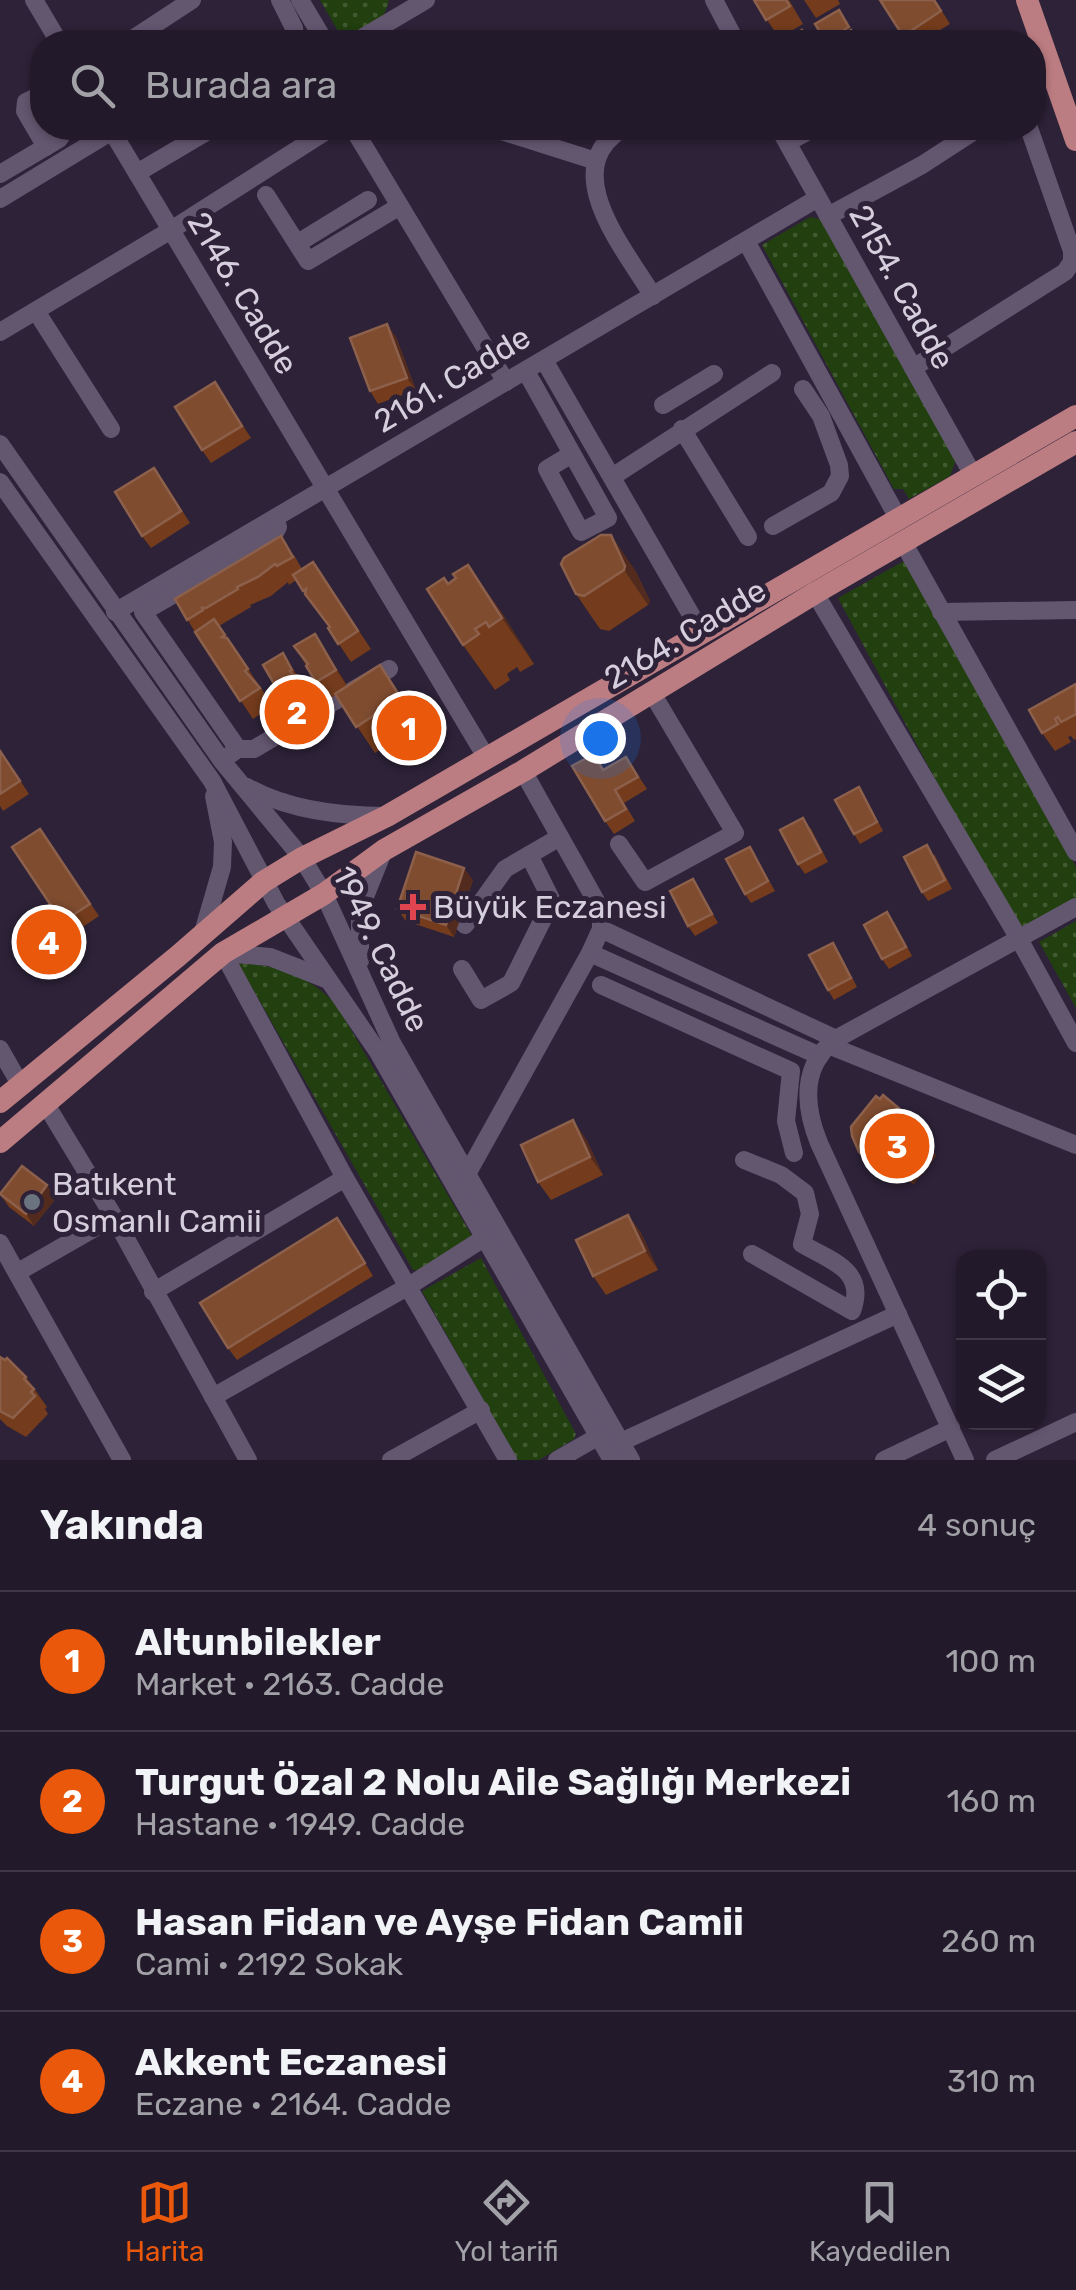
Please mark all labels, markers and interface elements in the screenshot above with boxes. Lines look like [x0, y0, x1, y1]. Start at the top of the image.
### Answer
search box [30, 30, 1046, 140]
icon: search [65, 58, 120, 113]
text: Burada ara [145, 62, 337, 108]
street label: 2154. Cadde [841, 198, 963, 376]
street label: 2146. Cadde [180, 205, 306, 381]
street label: 2161. Cadde [367, 317, 537, 441]
street label: 2164. Cadde [597, 571, 773, 697]
pin: 2 [264, 674, 330, 750]
pin: 1 [376, 690, 442, 766]
your location [575, 713, 626, 764]
street label: 1949. Cadde [325, 860, 437, 1038]
place label: Büyük Eczanesi [433, 888, 667, 926]
marker: Büyük Eczanesi [402, 896, 424, 918]
pin: 4 [17, 904, 82, 980]
pin: 3 [864, 1108, 930, 1184]
place label: Batıkent Osmanlı Camii [52, 1165, 262, 1240]
marker: Batıkent Osmanlı Camii [21, 1191, 43, 1213]
map controls [956, 1250, 1046, 1430]
button: locate [956, 1250, 1046, 1340]
button: layers [956, 1340, 1046, 1430]
text: Yakında [40, 1500, 204, 1550]
text: 4 sonuç [917, 1506, 1036, 1544]
text: Altunbilekler [135, 1619, 381, 1665]
text: 1 [65, 1642, 80, 1680]
text: 100 m [945, 1642, 1036, 1680]
text: Market · 2163. Cadde [135, 1665, 444, 1703]
text: Turgut Özal 2 Nolu Aile Sağlığı Merkezi [135, 1759, 851, 1805]
text: 2 [62, 1782, 83, 1820]
text: 160 m [946, 1782, 1036, 1820]
text: Hastane · 1949. Cadde [135, 1805, 465, 1843]
text: Hasan Fidan ve Ayşe Fidan Camii [135, 1899, 744, 1945]
text: 3 [62, 1922, 83, 1960]
text: 260 m [941, 1922, 1036, 1960]
text: Cami · 2192 Sokak [135, 1945, 403, 1983]
text: Akkent Eczanesi [135, 2039, 447, 2085]
text: 4 [62, 2062, 83, 2100]
text: 310 m [947, 2062, 1036, 2100]
text: Eczane · 2164. Cadde [135, 2085, 451, 2123]
tab: Harita [125, 2175, 204, 2268]
tab: Yol tarifi [455, 2175, 559, 2268]
tab: Kaydedilen [809, 2175, 951, 2268]

